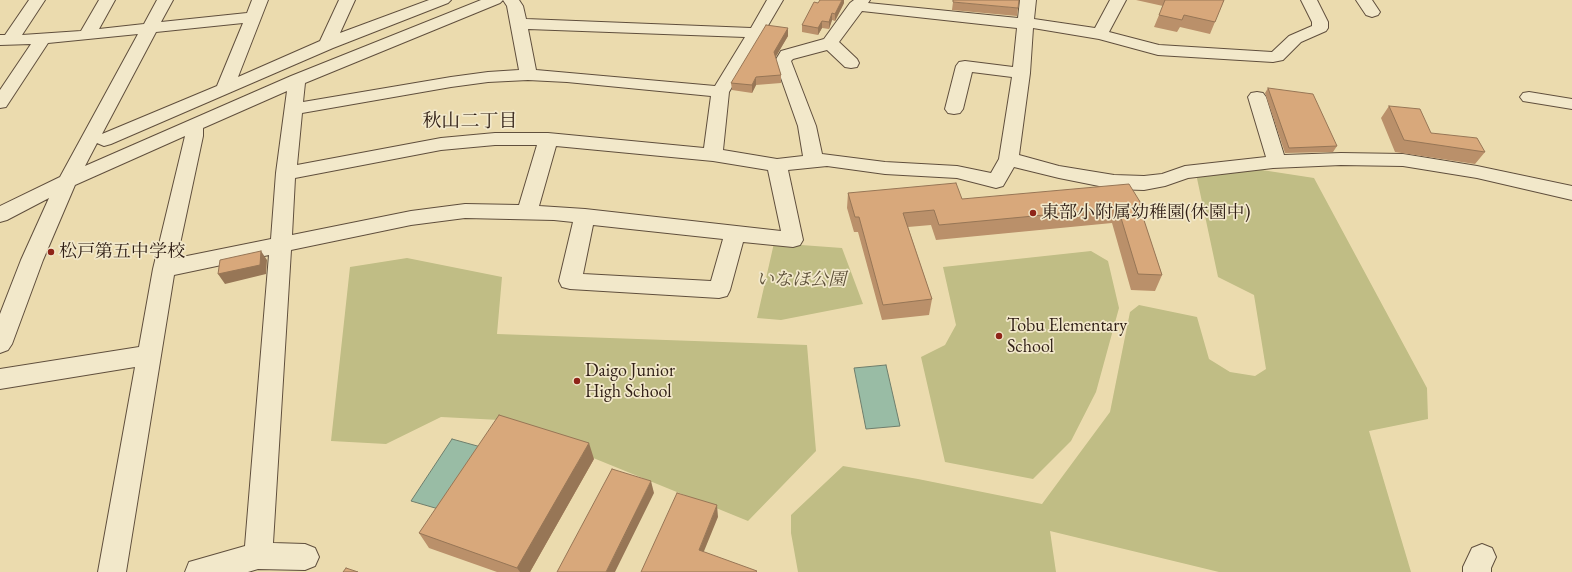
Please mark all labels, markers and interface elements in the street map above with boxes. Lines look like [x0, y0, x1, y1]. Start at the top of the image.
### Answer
district label: 秋山二丁目 [423, 111, 517, 133]
place label: 東部小附属幼稚園(休園中) [1041, 202, 1250, 224]
marker: 東部小附属幼稚園(休園中) [1028, 208, 1038, 218]
place label: 松戸第五中学校 [59, 241, 185, 263]
marker: 松戸第五中学校 [46, 247, 56, 257]
park label: いなほ公園 [756, 269, 846, 291]
place label: Tobu Elementary School [1007, 315, 1127, 358]
marker: Tobu Elementary School [994, 331, 1004, 341]
place label: Daigo Junior High School [585, 360, 675, 402]
marker: Daigo Junior High School [572, 376, 582, 386]

